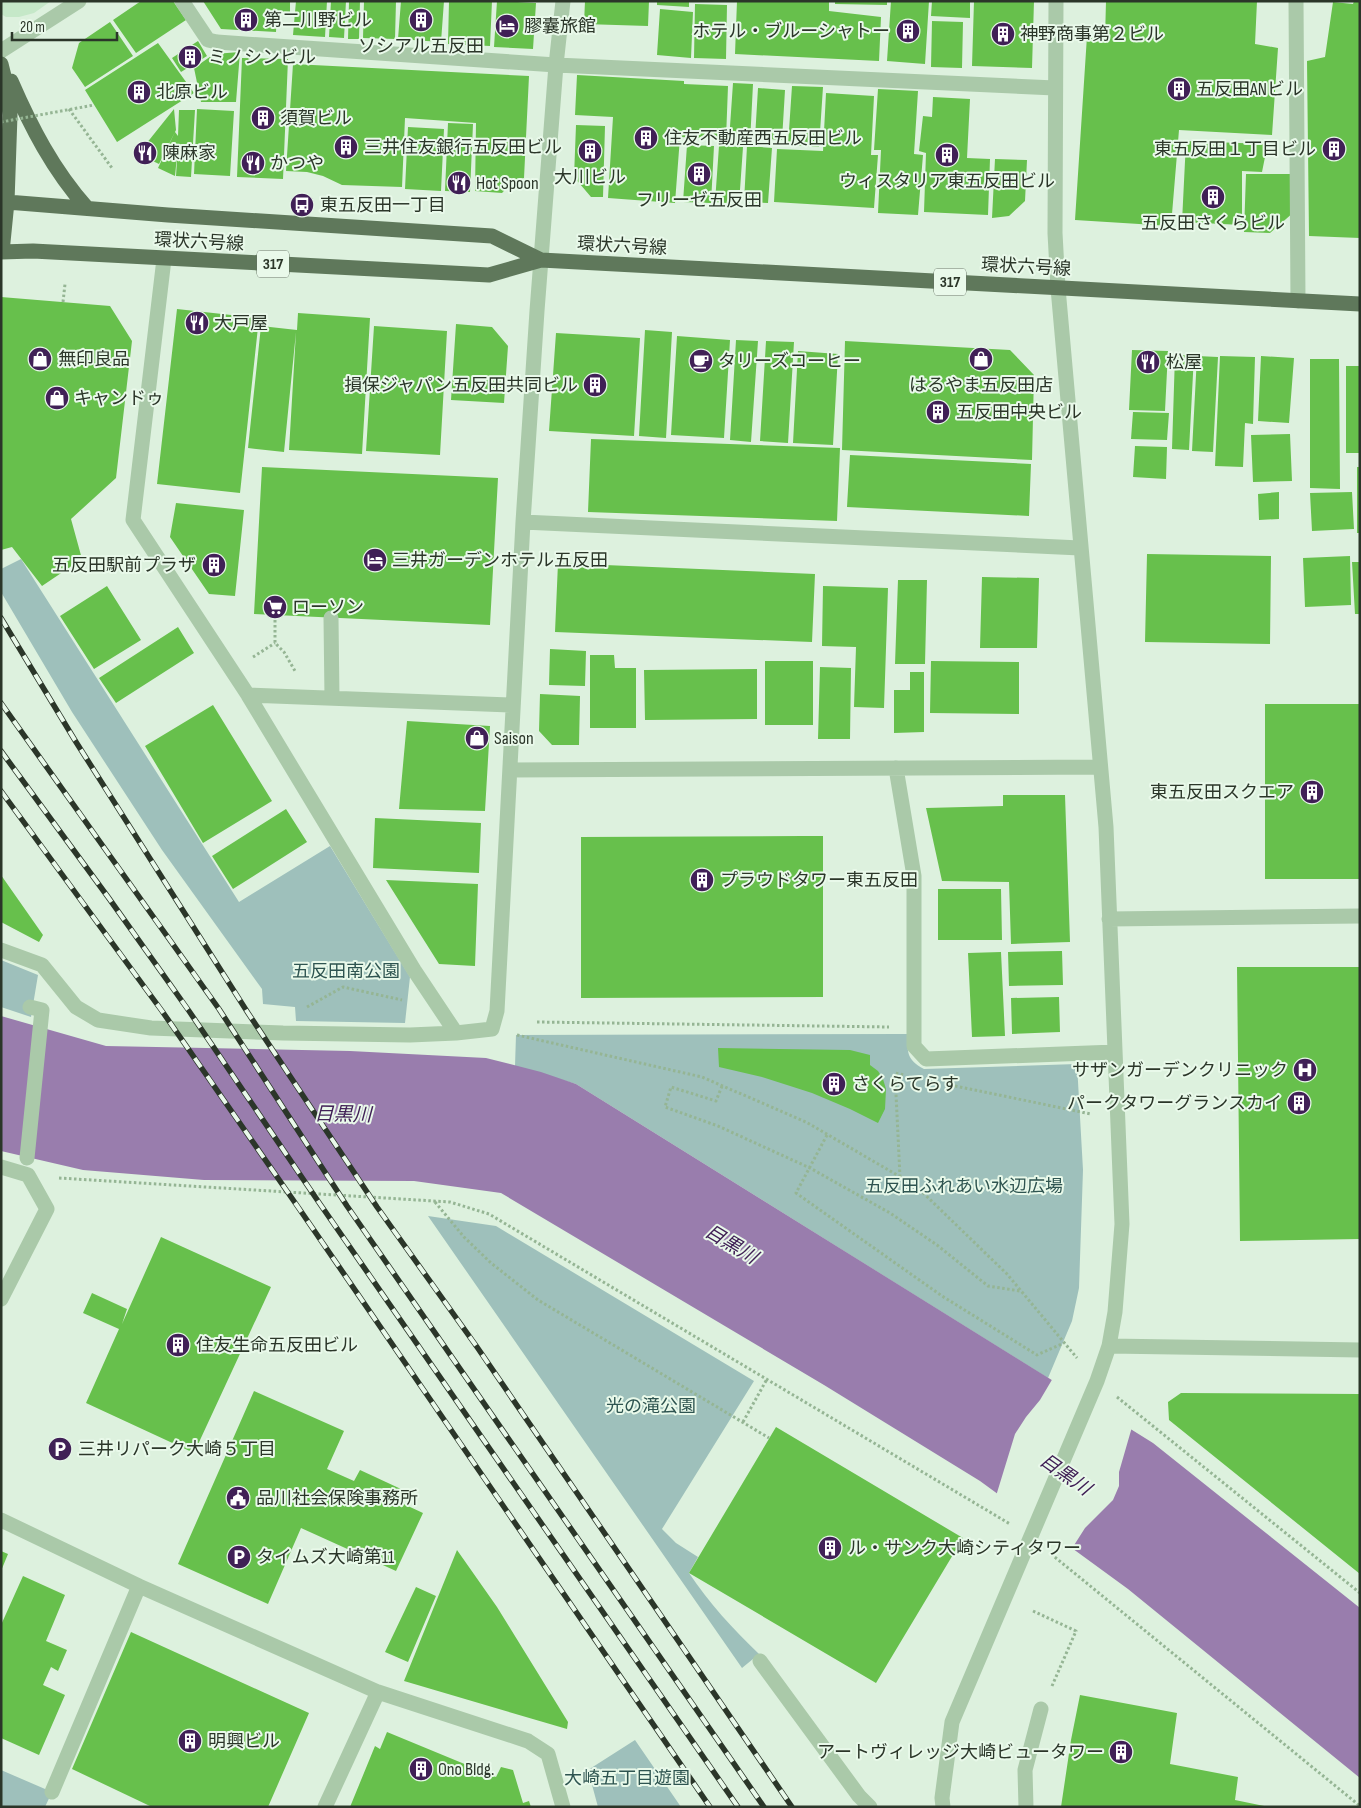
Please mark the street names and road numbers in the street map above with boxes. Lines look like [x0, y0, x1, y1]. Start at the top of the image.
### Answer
street label: 環状六号線 [154, 229, 244, 255]
street label: 環状六号線 [577, 233, 667, 259]
road number: 317 [257, 250, 289, 278]
street label: 環状六号線 [981, 254, 1071, 280]
road number: 317 [934, 268, 966, 296]

